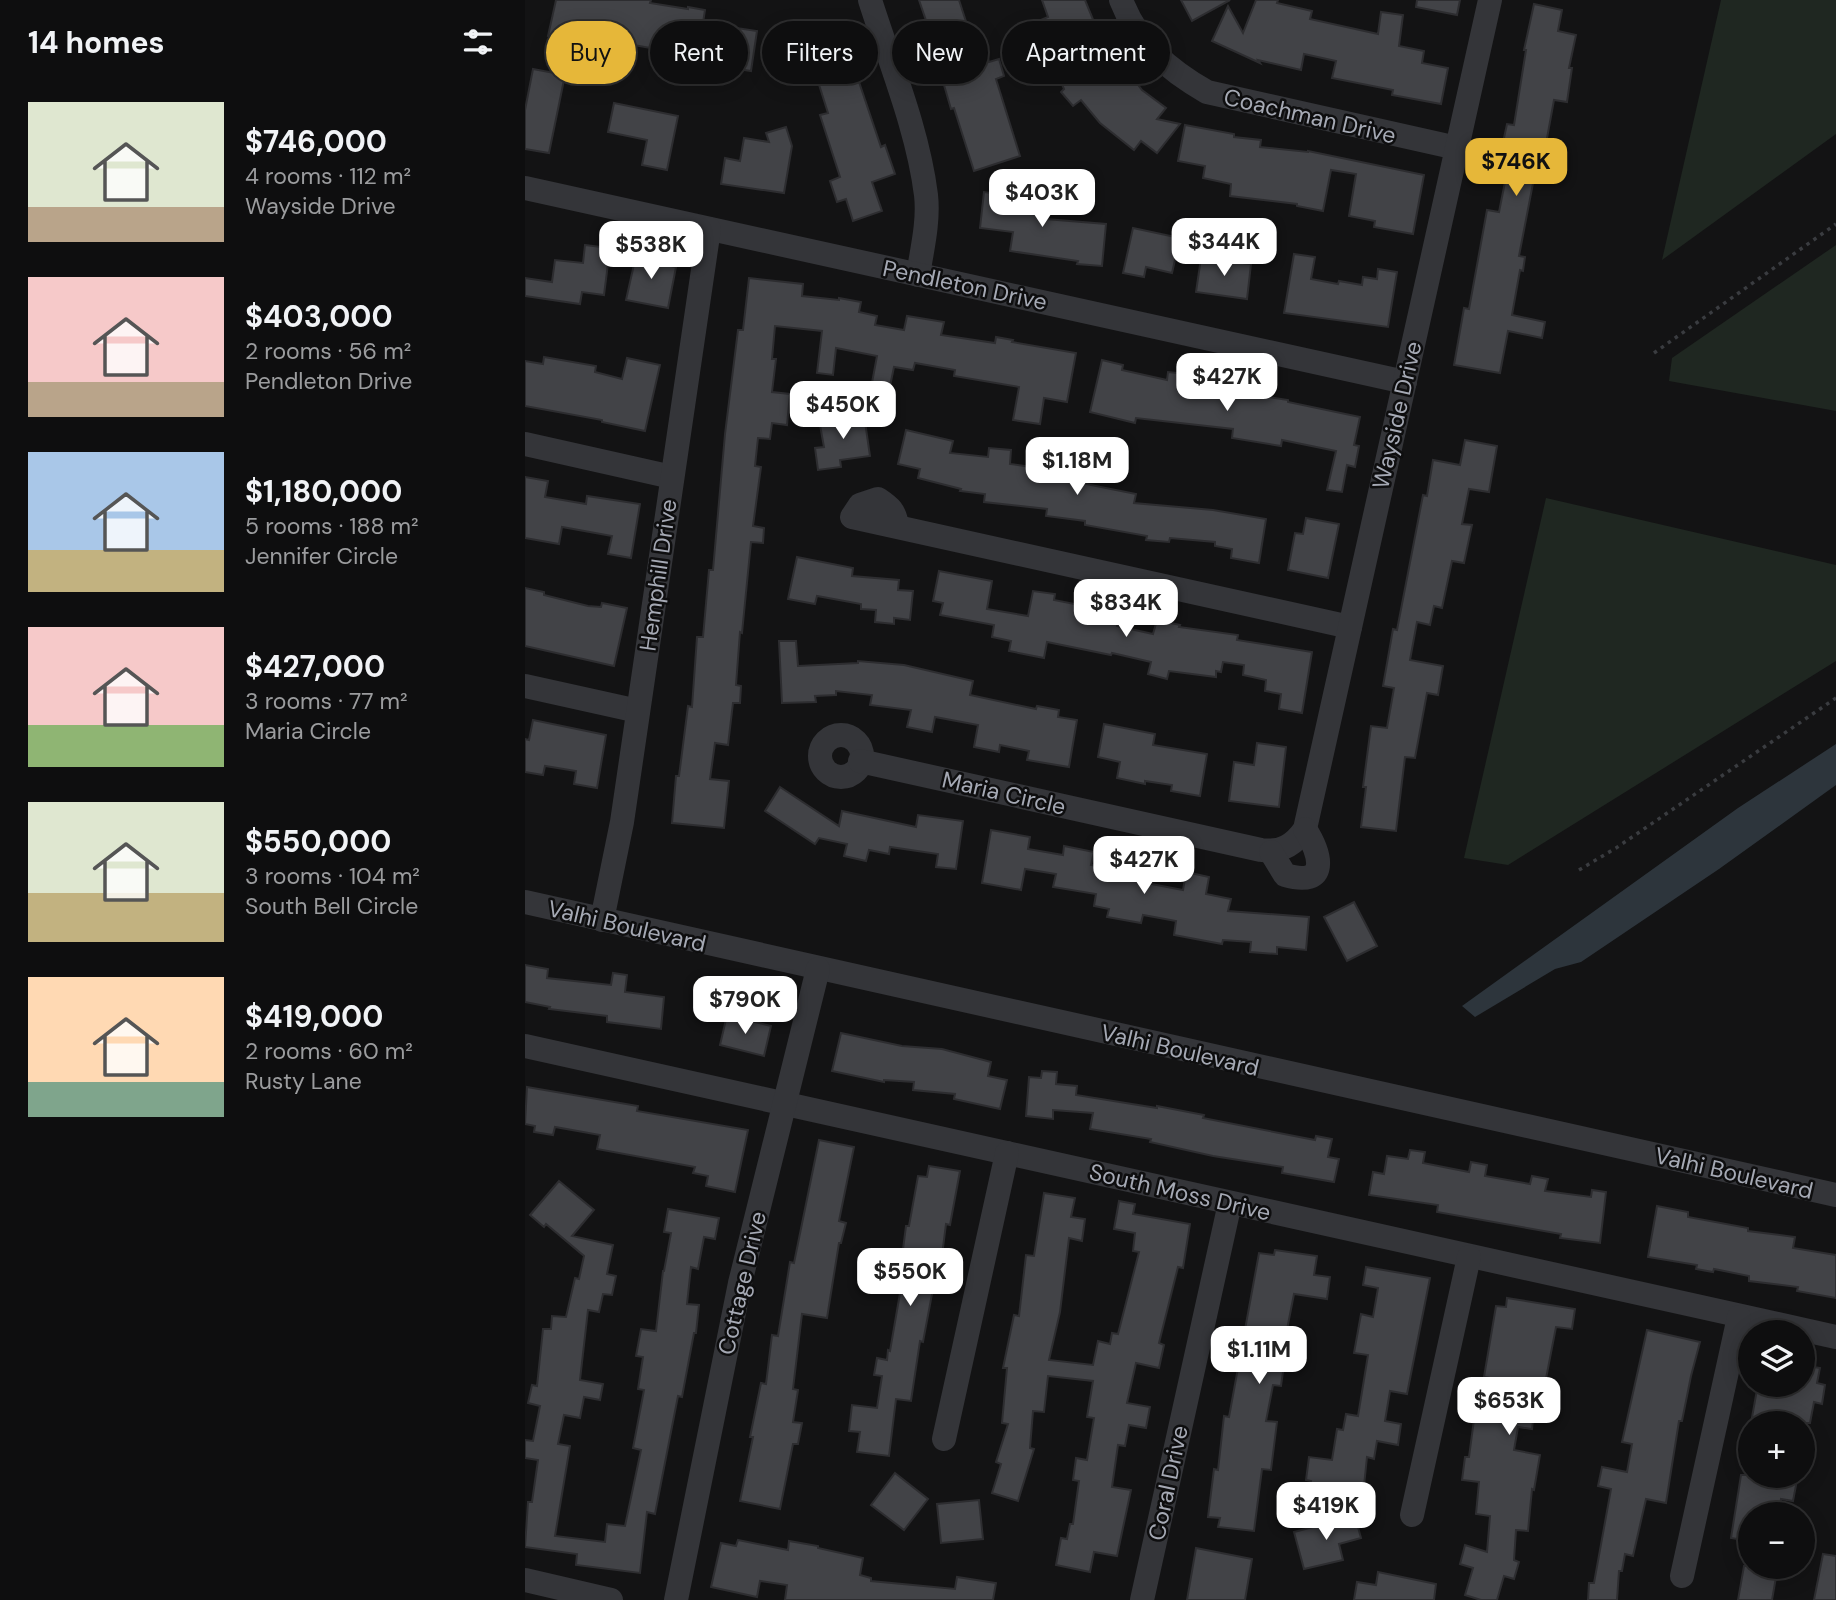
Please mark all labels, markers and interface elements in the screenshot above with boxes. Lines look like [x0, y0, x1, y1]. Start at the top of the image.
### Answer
chip: Buy [546, 21, 636, 84]
chip: Rent [650, 21, 748, 84]
chip: Filters [762, 21, 878, 84]
chip: New [892, 21, 988, 84]
chip: Apartment [1002, 21, 1170, 84]
text: 14 homes [28, 23, 165, 62]
icon: filters [459, 23, 497, 61]
street label: Coachman Drive [1221, 82, 1399, 150]
text: $746,000 [245, 122, 387, 161]
icon: home [84, 130, 168, 214]
pin: $746K [1467, 138, 1565, 198]
text: $746K [1481, 146, 1551, 176]
text: 4 rooms · 112 m² [245, 161, 411, 191]
pin: $403K [993, 170, 1091, 229]
text: $403K [1005, 177, 1079, 207]
text: Wayside Drive [245, 191, 396, 221]
pin: $344K [1175, 218, 1273, 278]
pin: $538K [602, 222, 700, 281]
text: $344K [1188, 226, 1260, 256]
text: $538K [615, 229, 687, 259]
street label: Pendleton Drive [880, 253, 1050, 317]
text: $403,000 [245, 297, 393, 336]
icon: home [84, 305, 168, 389]
text: 2 rooms · 56 m² [245, 336, 411, 366]
street label: Wayside Drive [1365, 338, 1429, 492]
pin: $427K [1178, 354, 1276, 413]
text: $427K [1192, 361, 1262, 391]
text: Pendleton Drive [245, 366, 412, 396]
pin: $450K [794, 382, 892, 441]
text: $450K [806, 389, 880, 419]
pin: $1.18M [1020, 438, 1134, 497]
text: $1.18M [1042, 445, 1112, 475]
text: $1,180,000 [245, 472, 402, 511]
icon: home [84, 480, 168, 564]
street label: Hemphill Drive [632, 497, 684, 653]
text: 5 rooms · 188 m² [245, 511, 419, 541]
text: Jennifer Circle [245, 541, 398, 571]
pin: $834K [1077, 580, 1175, 639]
text: $834K [1090, 587, 1162, 617]
text: $427,000 [245, 647, 385, 686]
icon: home [84, 655, 168, 739]
text: 3 rooms · 77 m² [245, 686, 408, 716]
text: Maria Circle [245, 716, 371, 746]
street label: Maria Circle [939, 764, 1069, 822]
text: $550,000 [245, 822, 391, 861]
icon: home [84, 830, 168, 914]
pin: $427K [1095, 836, 1193, 896]
text: $427K [1109, 844, 1179, 874]
text: 3 rooms · 104 m² [245, 861, 420, 891]
text: South Bell Circle [245, 891, 418, 921]
street label: Valhi Boulevard [545, 893, 709, 959]
pin: $790K [696, 976, 794, 1036]
text: $790K [709, 984, 781, 1014]
text: $419,000 [245, 997, 383, 1036]
icon: home [84, 1005, 168, 1089]
street label: Valhi Boulevard [1098, 1017, 1262, 1083]
text: 2 rooms · 60 m² [245, 1036, 413, 1066]
text: Rusty Lane [245, 1066, 362, 1096]
street label: Valhi Boulevard [1652, 1140, 1816, 1206]
street label: South Moss Drive [1086, 1157, 1274, 1227]
street label: Cottage Drive [711, 1208, 773, 1358]
pin: $550K [861, 1248, 959, 1308]
text: $550K [873, 1256, 947, 1286]
map controls [1738, 1320, 1815, 1579]
button: layers [1738, 1320, 1815, 1397]
pin: $1.11M [1202, 1326, 1316, 1386]
text: $1.11M [1227, 1334, 1291, 1364]
pin: $653K [1460, 1378, 1558, 1437]
text: $653K [1473, 1385, 1545, 1415]
button: + [1738, 1411, 1815, 1488]
street label: Coral Drive [1141, 1423, 1195, 1543]
pin: $419K [1277, 1482, 1375, 1542]
text: $419K [1293, 1490, 1359, 1520]
button: − [1738, 1502, 1815, 1579]

